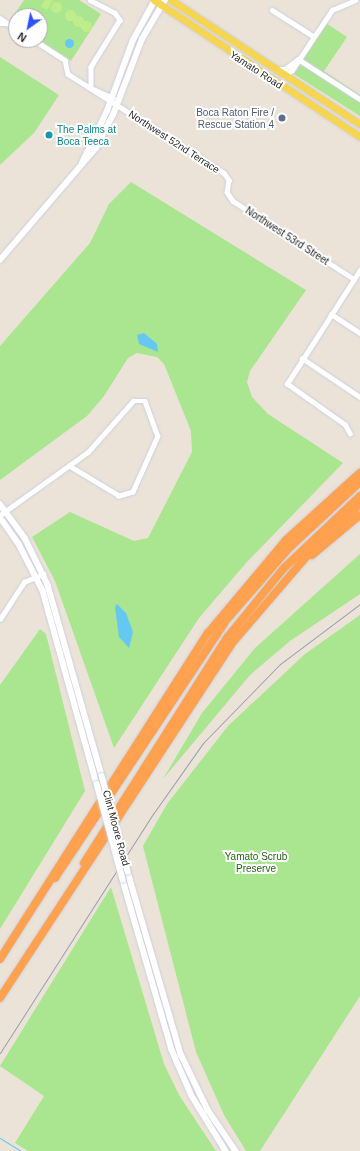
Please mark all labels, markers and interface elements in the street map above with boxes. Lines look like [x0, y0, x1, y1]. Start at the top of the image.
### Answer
north arrow [8, 8, 48, 48]
text: N [15, 30, 29, 44]
street label: Yamato Road [227, 49, 285, 91]
place label: Boca Raton Fire / Rescue Station 4 [196, 106, 274, 130]
street label: Northwest 52nd Terrace [126, 108, 222, 176]
marker: Boca Raton Fire / Rescue Station 4 [277, 113, 287, 123]
place label: The Palms at Boca Teeca [57, 123, 116, 146]
marker: The Palms at Boca Teeca [44, 130, 54, 140]
street label: Northwest 53rd Street [243, 204, 331, 268]
street label: Clint Moore Road [100, 789, 132, 867]
park label: Yamato Scrub Preserve [225, 850, 287, 874]

